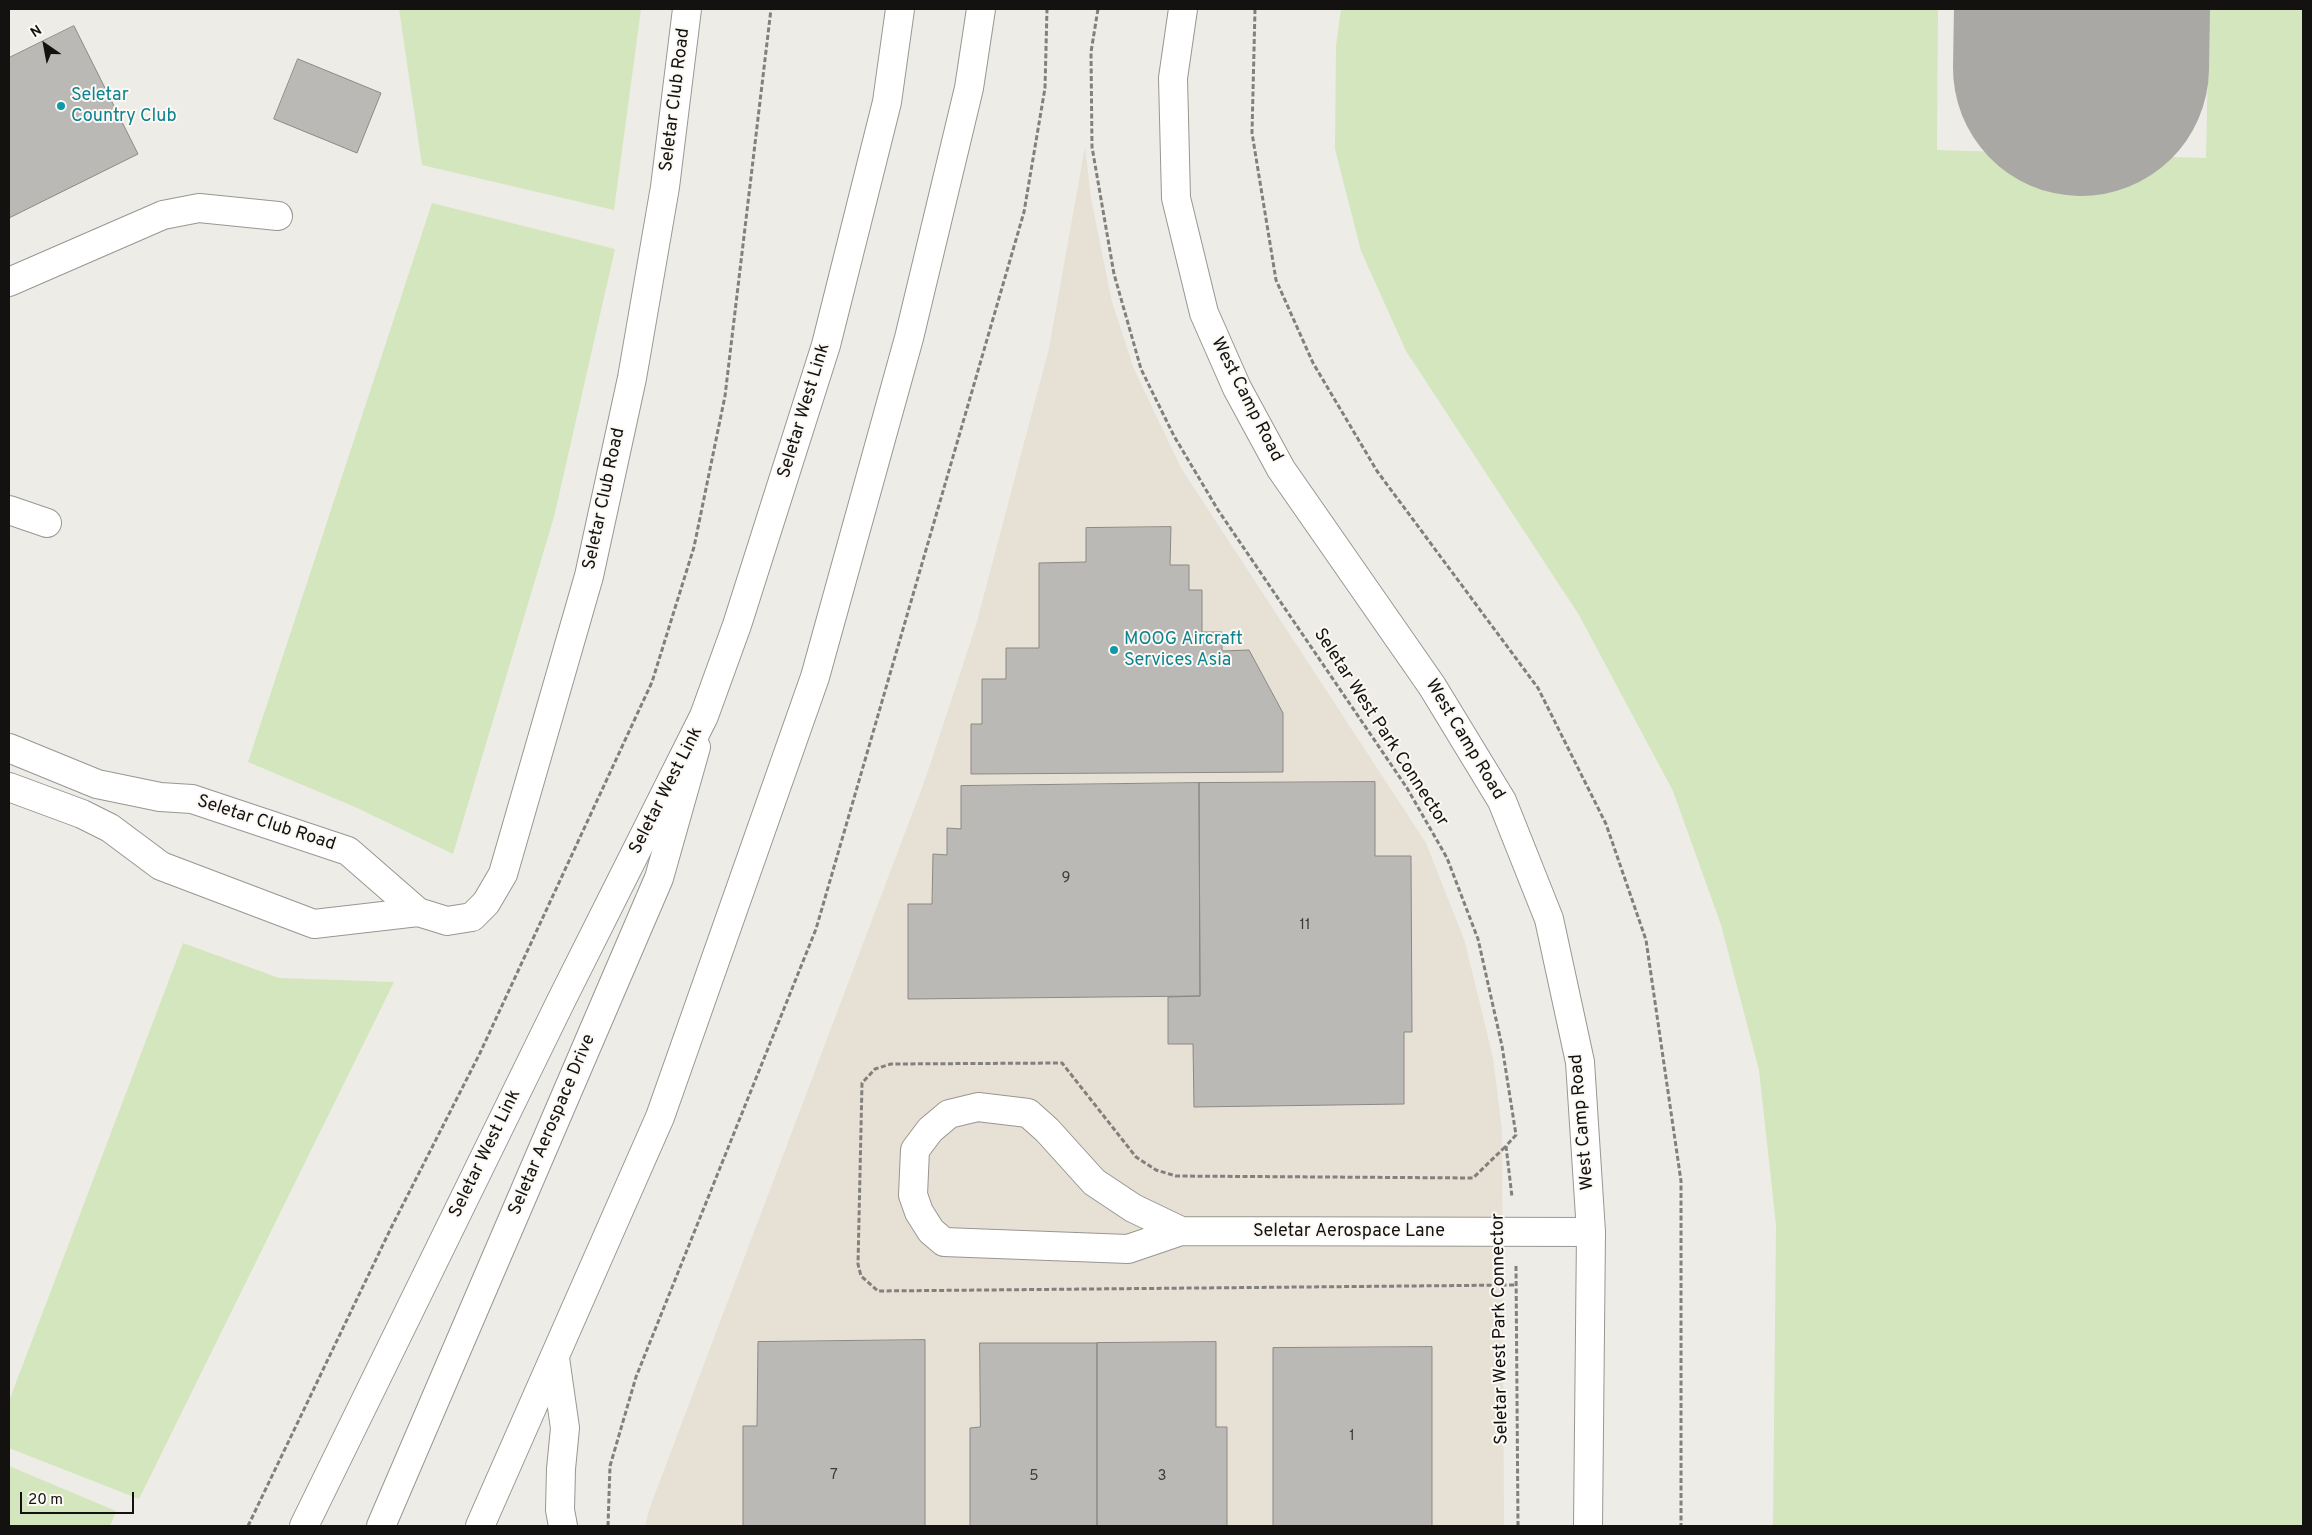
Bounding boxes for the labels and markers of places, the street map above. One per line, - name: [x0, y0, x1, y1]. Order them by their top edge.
- place label: Seletar Country Club: [71, 85, 177, 128]
- marker: Seletar Country Club: [55, 100, 67, 112]
- place label: MOOG Aircraft Services Asia: [1124, 629, 1243, 672]
- marker: MOOG Aircraft Services Asia: [1108, 644, 1120, 656]

